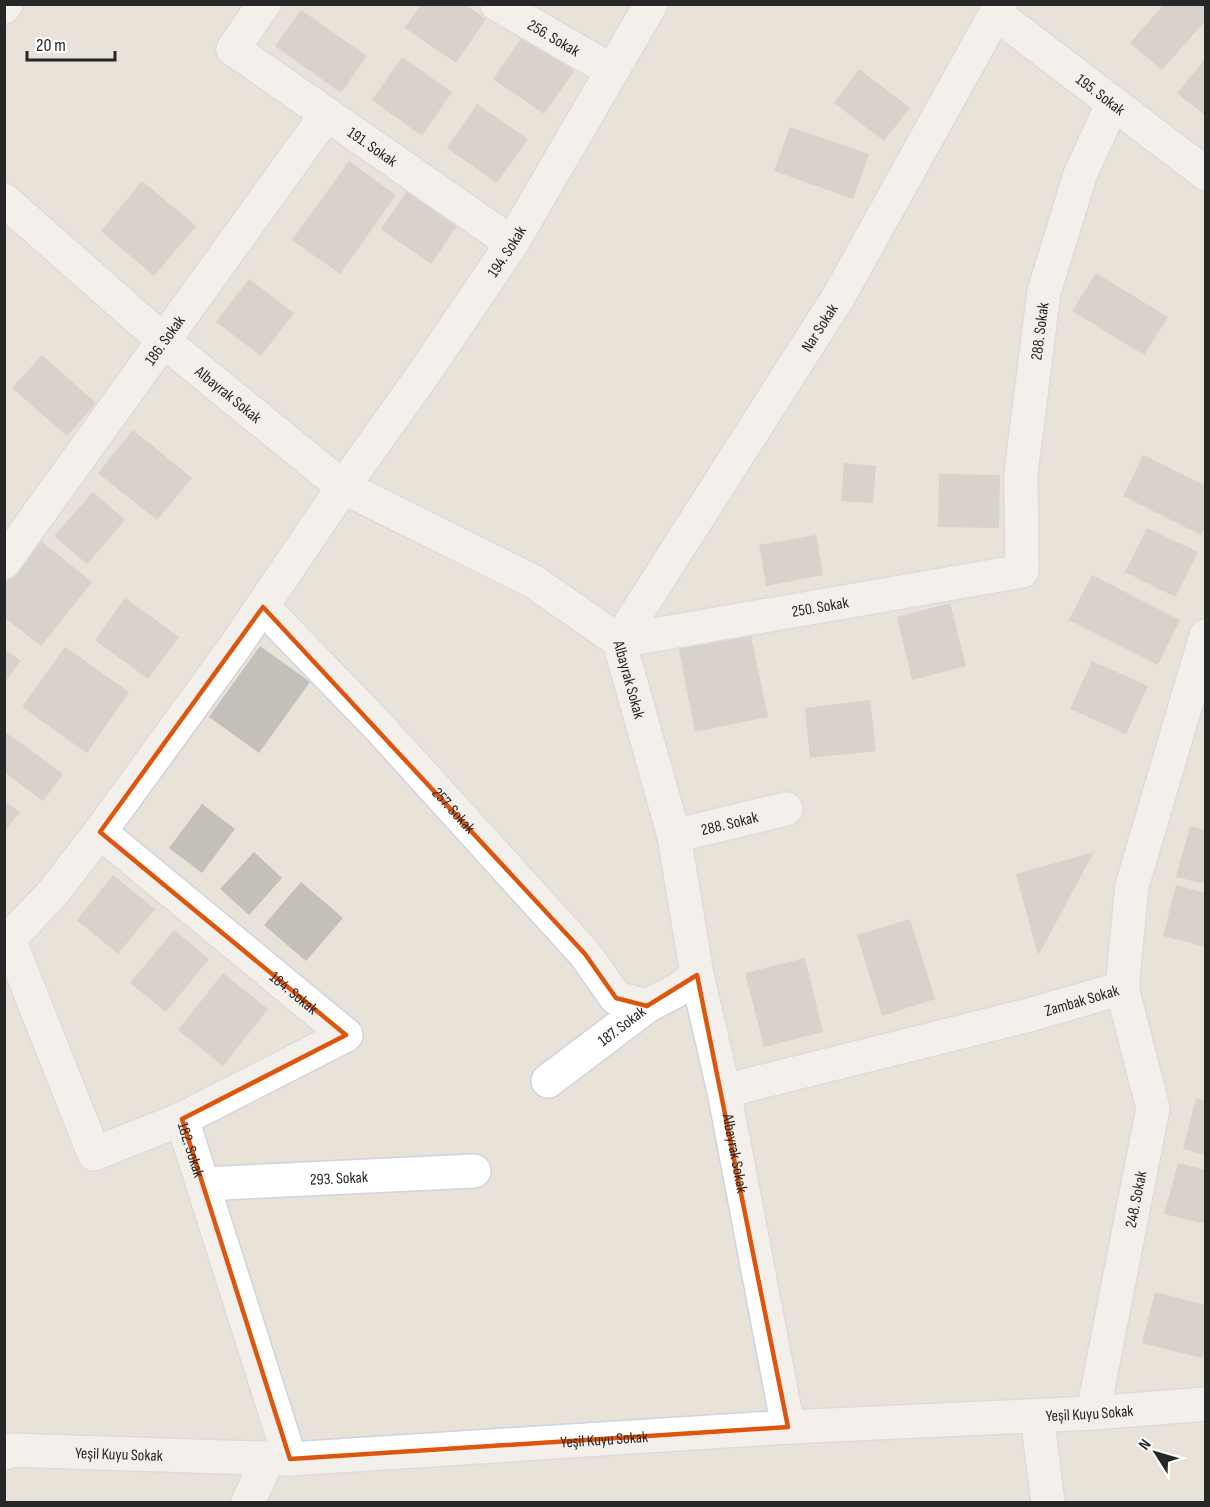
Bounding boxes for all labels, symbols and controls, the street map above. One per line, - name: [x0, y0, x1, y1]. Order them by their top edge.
- street label: 256. Sokak: [524, 16, 583, 61]
- scale bar: [27, 24, 116, 62]
- text: 20 m: [36, 35, 66, 56]
- street label: 195. Sokak: [1072, 70, 1128, 120]
- street label: 191. Sokak: [343, 124, 401, 171]
- street label: 194. Sokak: [484, 223, 531, 281]
- street label: Nar Sokak: [798, 301, 843, 356]
- street label: 288. Sokak: [1027, 301, 1054, 361]
- street label: 186. Sokak: [141, 312, 190, 369]
- street label: Albayrak Sokak: [190, 362, 265, 428]
- street label: 250. Sokak: [790, 593, 850, 622]
- street label: Albayrak Sokak: [608, 638, 648, 721]
- street label: 257. Sokak: [428, 784, 479, 838]
- street label: 288. Sokak: [699, 808, 760, 840]
- street label: 184. Sokak: [265, 968, 321, 1019]
- street label: Zambak Sokak: [1043, 981, 1121, 1021]
- street label: 187. Sokak: [595, 1002, 650, 1051]
- street label: Albayrak Sokak: [717, 1111, 751, 1195]
- street label: 182. Sokak: [173, 1120, 208, 1180]
- street label: 293. Sokak: [310, 1168, 368, 1190]
- street label: 248. Sokak: [1122, 1169, 1151, 1230]
- street label: Yeşil Kuyu Sokak: [1045, 1402, 1134, 1426]
- north arrow: [1126, 1423, 1186, 1483]
- street label: Yeşil Kuyu Sokak: [560, 1428, 649, 1453]
- text: N: [1135, 1436, 1155, 1454]
- street label: Yeşil Kuyu Sokak: [75, 1444, 163, 1466]

